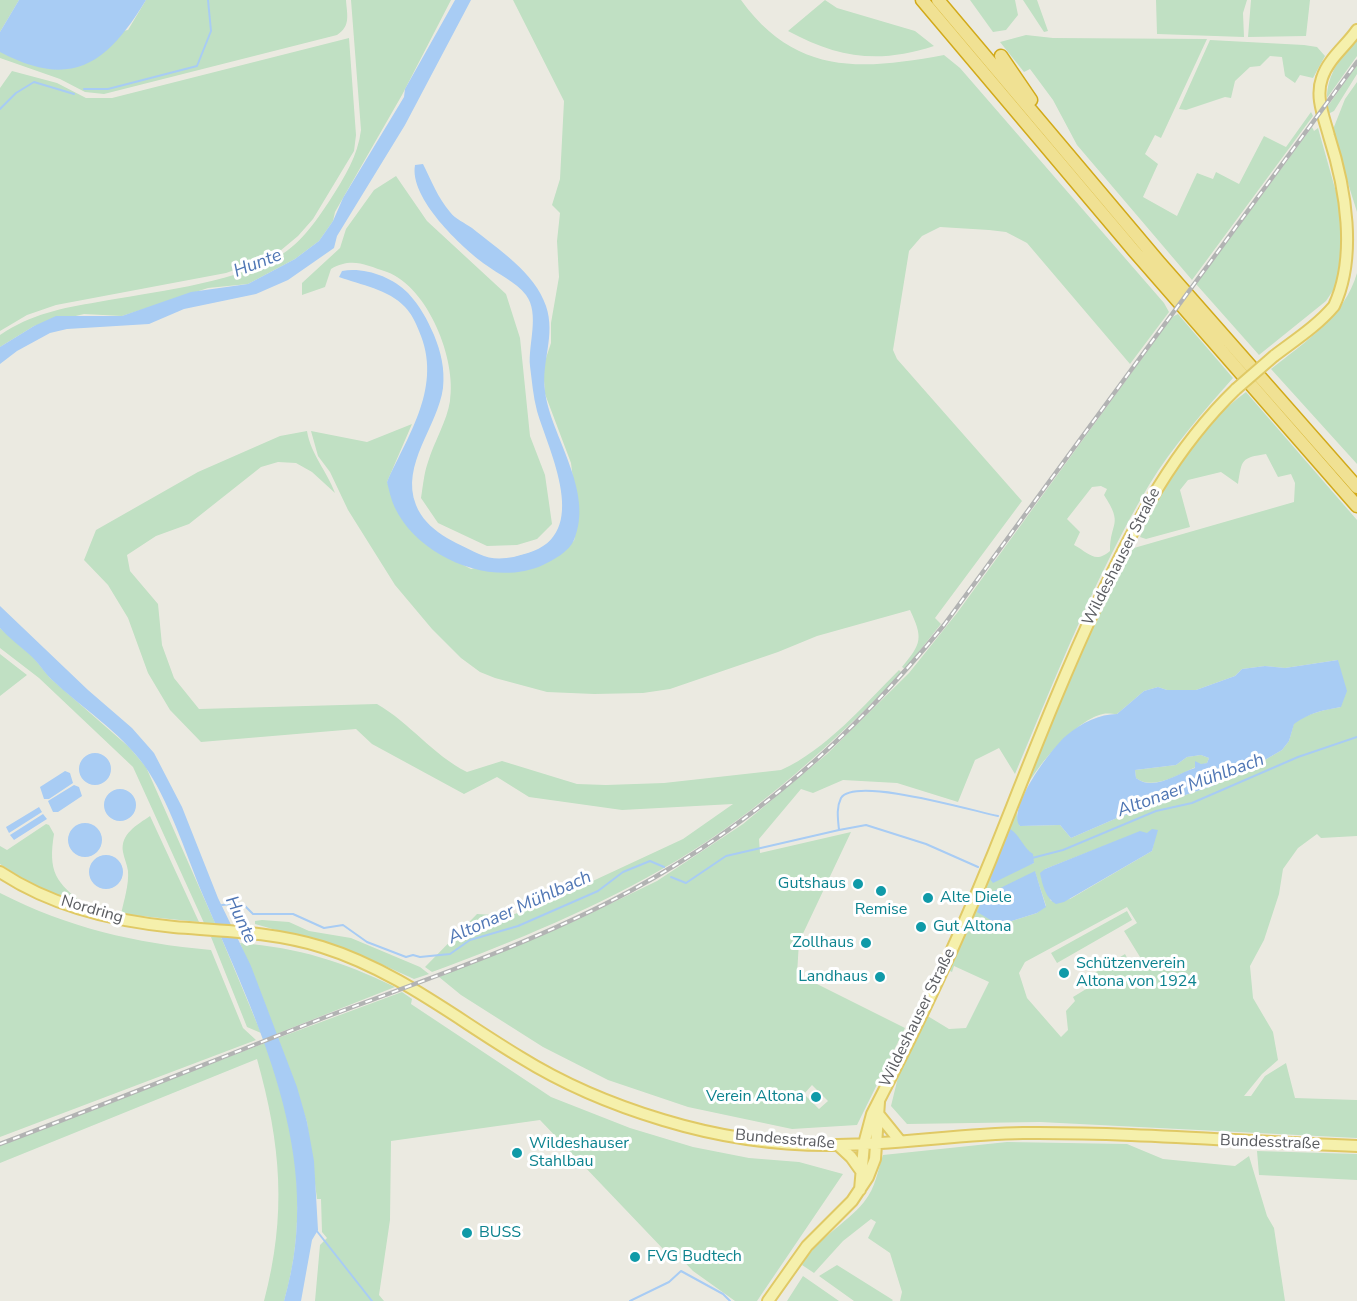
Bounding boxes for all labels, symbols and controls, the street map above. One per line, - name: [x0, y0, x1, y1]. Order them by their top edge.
- water label: Hunte: [231, 245, 285, 283]
- street label: Wildeshauser Straße: [1079, 485, 1165, 629]
- water label: Altonaer Mühlbach: [1115, 749, 1267, 823]
- water label: Altonaer Mühlbach: [445, 867, 595, 949]
- place label: Gutshaus: [778, 874, 846, 894]
- marker: Gutshaus: [851, 877, 865, 891]
- marker: Remise: [874, 884, 888, 898]
- place label: Alte Diele: [940, 888, 1012, 908]
- marker: Alte Diele: [921, 891, 935, 905]
- street label: Nordring: [59, 892, 125, 928]
- water label: Hunte: [220, 893, 260, 947]
- place label: Remise: [855, 900, 907, 920]
- place label: Gut Altona: [933, 917, 1012, 937]
- marker: Gut Altona: [914, 920, 928, 934]
- place label: Zollhaus: [792, 933, 854, 953]
- marker: Zollhaus: [859, 936, 873, 950]
- street label: Wildeshauser Straße: [876, 945, 960, 1091]
- place label: Schützenverein Altona von 1924: [1076, 954, 1197, 992]
- marker: Schützenverein Altona von 1924: [1057, 966, 1071, 980]
- place label: Landhaus: [798, 967, 868, 987]
- marker: Landhaus: [873, 970, 887, 984]
- place label: Verein Altona: [706, 1087, 804, 1107]
- marker: Verein Altona: [809, 1090, 823, 1104]
- street label: Bundesstraße: [734, 1126, 836, 1154]
- street label: Bundesstraße: [1220, 1132, 1320, 1154]
- place label: Wildeshauser Stahlbau: [529, 1134, 629, 1172]
- marker: Wildeshauser Stahlbau: [510, 1146, 524, 1160]
- place label: BUSS: [479, 1223, 521, 1243]
- marker: BUSS: [460, 1226, 474, 1240]
- place label: FVG Budtech: [647, 1247, 742, 1267]
- marker: FVG Budtech: [628, 1250, 642, 1264]

